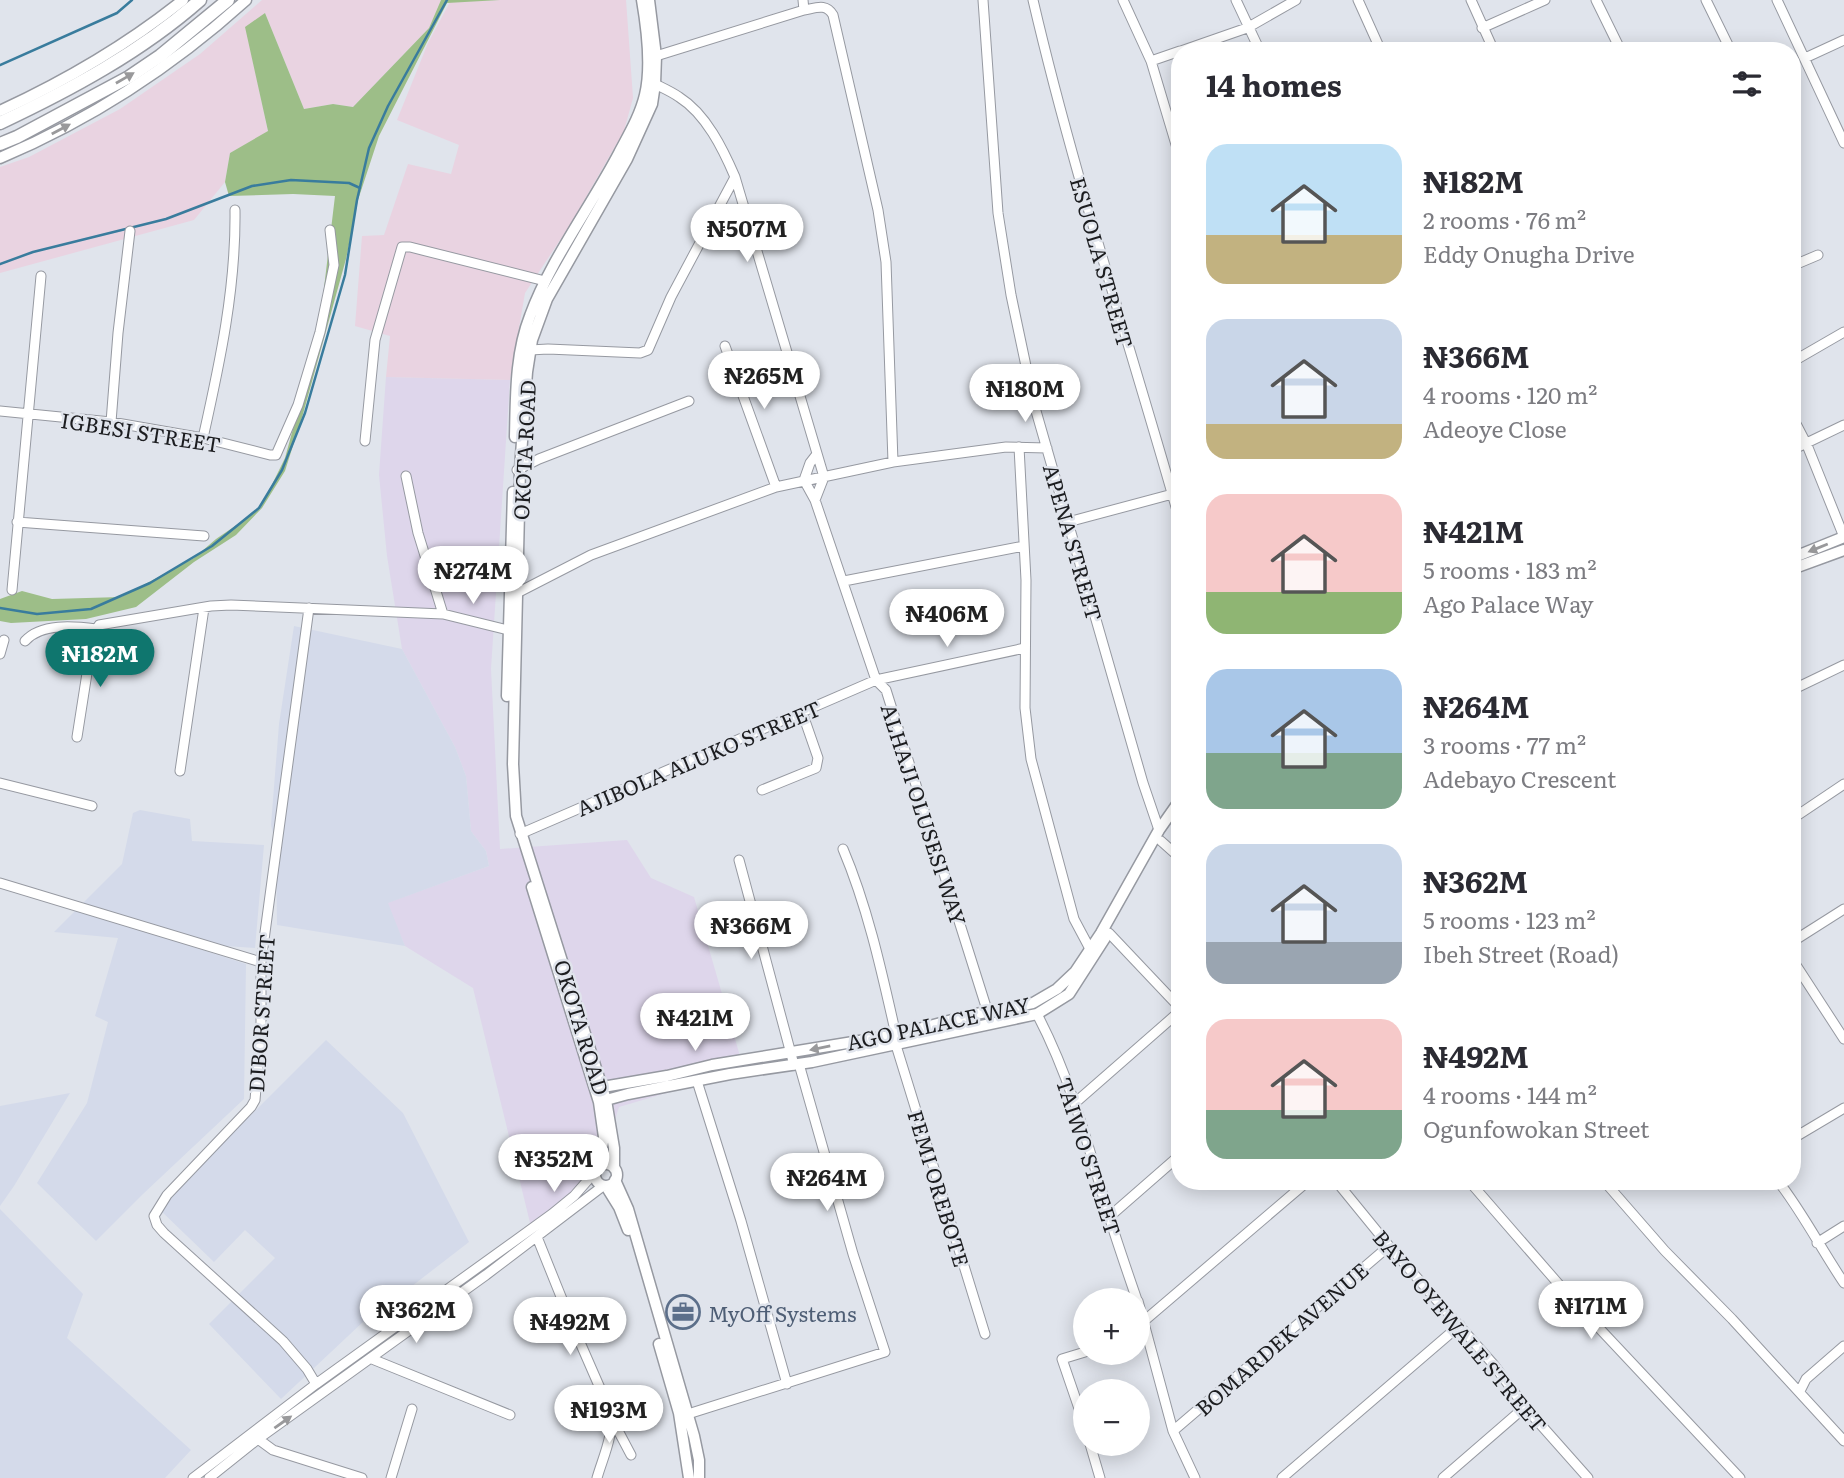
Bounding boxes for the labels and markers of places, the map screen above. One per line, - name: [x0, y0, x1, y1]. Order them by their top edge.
- pin: ₦507M: [698, 204, 796, 264]
- pin: ₦265M: [715, 352, 813, 411]
- pin: ₦180M: [976, 364, 1074, 424]
- pin: ₦274M: [424, 546, 522, 606]
- pin: ₦406M: [898, 590, 996, 649]
- pin: ₦182M: [51, 630, 149, 689]
- pin: ₦366M: [702, 902, 800, 961]
- pin: ₦421M: [646, 993, 744, 1053]
- pin: ₦352M: [505, 1134, 603, 1194]
- pin: ₦264M: [778, 1154, 876, 1213]
- pin: ₦171M: [1542, 1282, 1640, 1341]
- pin: ₦362M: [367, 1286, 465, 1345]
- office icon: MyOff Systems: [664, 1293, 702, 1331]
- place label: MyOff Systems: [708, 1297, 856, 1328]
- pin: ₦492M: [521, 1298, 619, 1357]
- pin: ₦193M: [560, 1386, 658, 1445]

